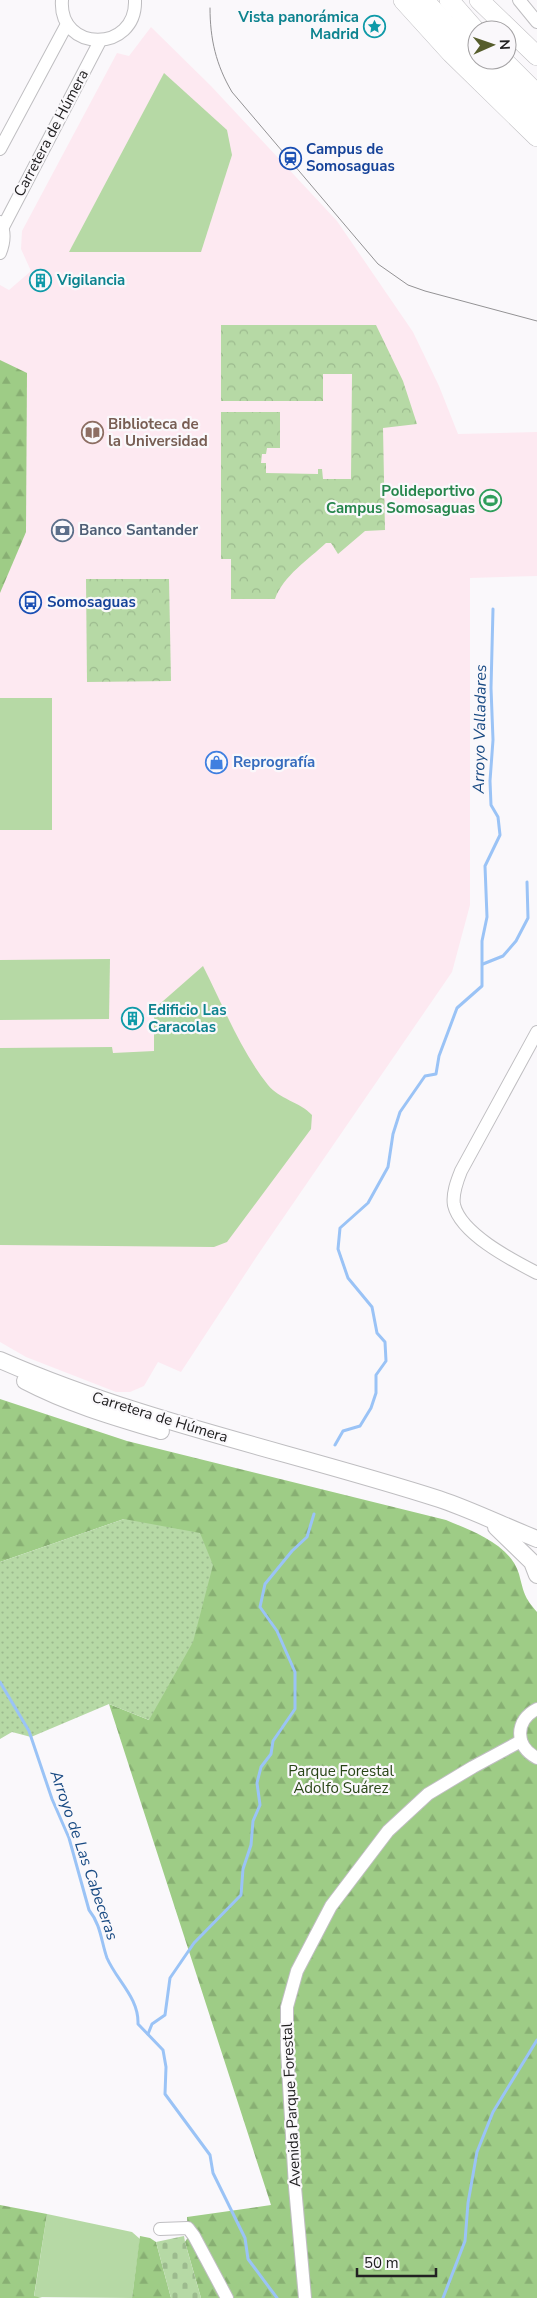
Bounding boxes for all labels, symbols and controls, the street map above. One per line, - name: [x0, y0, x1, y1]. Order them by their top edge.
- place label: Vista panorámica Madrid: [237, 7, 359, 44]
- place icon: Vista panorámica Madrid: [363, 14, 387, 38]
- north arrow: [467, 20, 517, 70]
- text: N: [495, 39, 514, 50]
- street label: Carretera de Húmera: [9, 66, 93, 200]
- place label: Campus de Somosaguas: [306, 139, 395, 176]
- station icon: Campus de Somosaguas: [278, 146, 302, 170]
- building icon: Vigilancia: [29, 268, 53, 292]
- place label: Vigilancia: [56, 270, 125, 290]
- place label: Biblioteca de la Universidad: [108, 414, 208, 451]
- library icon: Biblioteca de la Universidad: [80, 421, 104, 445]
- place label: Polideportivo Campus Somosaguas: [326, 481, 475, 518]
- sports icon: Polideportivo Campus Somosaguas: [479, 488, 503, 512]
- bank icon: Banco Santander: [51, 518, 75, 542]
- place label: Banco Santander: [79, 520, 198, 540]
- bus stop icon: Somosaguas: [19, 590, 43, 614]
- place label: Somosaguas: [47, 592, 136, 612]
- water label: Arroyo Valladares: [468, 664, 492, 795]
- shop icon: Reprografía: [205, 750, 229, 774]
- place label: Reprografía: [233, 752, 315, 772]
- place label: Edificio Las Caracolas: [148, 1000, 226, 1037]
- building icon: Edificio Las Caracolas: [120, 1007, 144, 1031]
- street label: Carretera de Húmera: [90, 1387, 230, 1447]
- park label: Parque Forestal Adolfo Suárez: [288, 1761, 394, 1798]
- water label: Arroyo de Las Cabeceras: [44, 1767, 124, 1943]
- street label: Avenida Parque Forestal: [277, 2022, 305, 2188]
- scale bar: [357, 2246, 436, 2278]
- text: 50 m: [364, 2253, 399, 2273]

